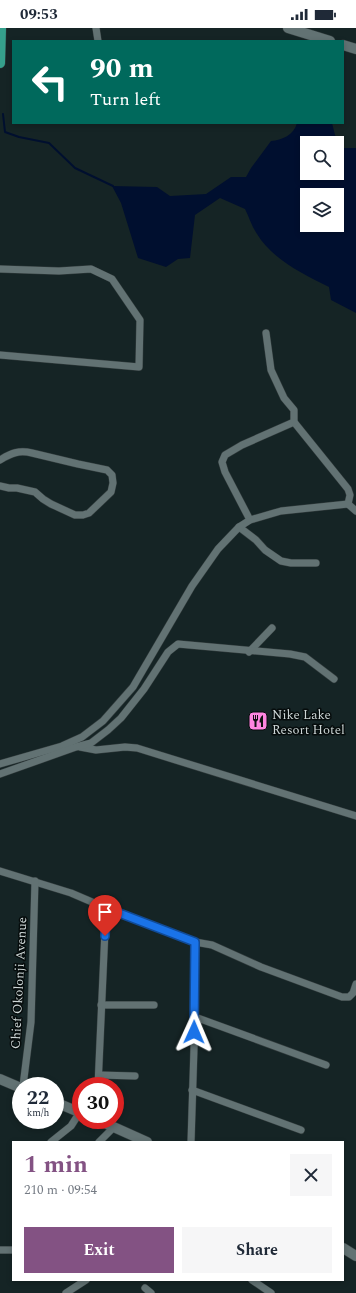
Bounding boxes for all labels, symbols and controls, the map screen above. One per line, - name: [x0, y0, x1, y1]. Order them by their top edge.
- text: 09:53: [20, 3, 58, 26]
- text: 90 m: [90, 47, 154, 90]
- icon: left: [24, 56, 76, 108]
- text: Turn left: [90, 86, 161, 113]
- map controls: [300, 136, 344, 232]
- button: search: [300, 136, 344, 180]
- button: layers: [300, 188, 344, 232]
- place label: Nike Lake Resort Hotel: [272, 705, 345, 740]
- restaurant icon: Nike Lake Resort Hotel: [247, 710, 269, 732]
- pin: [88, 895, 122, 936]
- icon: arrive: [94, 901, 116, 923]
- street label: Chief Okolonji Avenue: [6, 917, 32, 1050]
- position arrow: [173, 1011, 215, 1053]
- speed limit sign: 30: [72, 1077, 124, 1129]
- text: 22: [27, 1083, 49, 1113]
- text: km/h: [27, 1105, 49, 1121]
- text: 1 min: [24, 1147, 88, 1183]
- button: close: [290, 1154, 332, 1196]
- text: 210 m · 09:54: [24, 1180, 97, 1200]
- button: Exit: [24, 1227, 174, 1273]
- button: Share: [182, 1227, 332, 1273]

